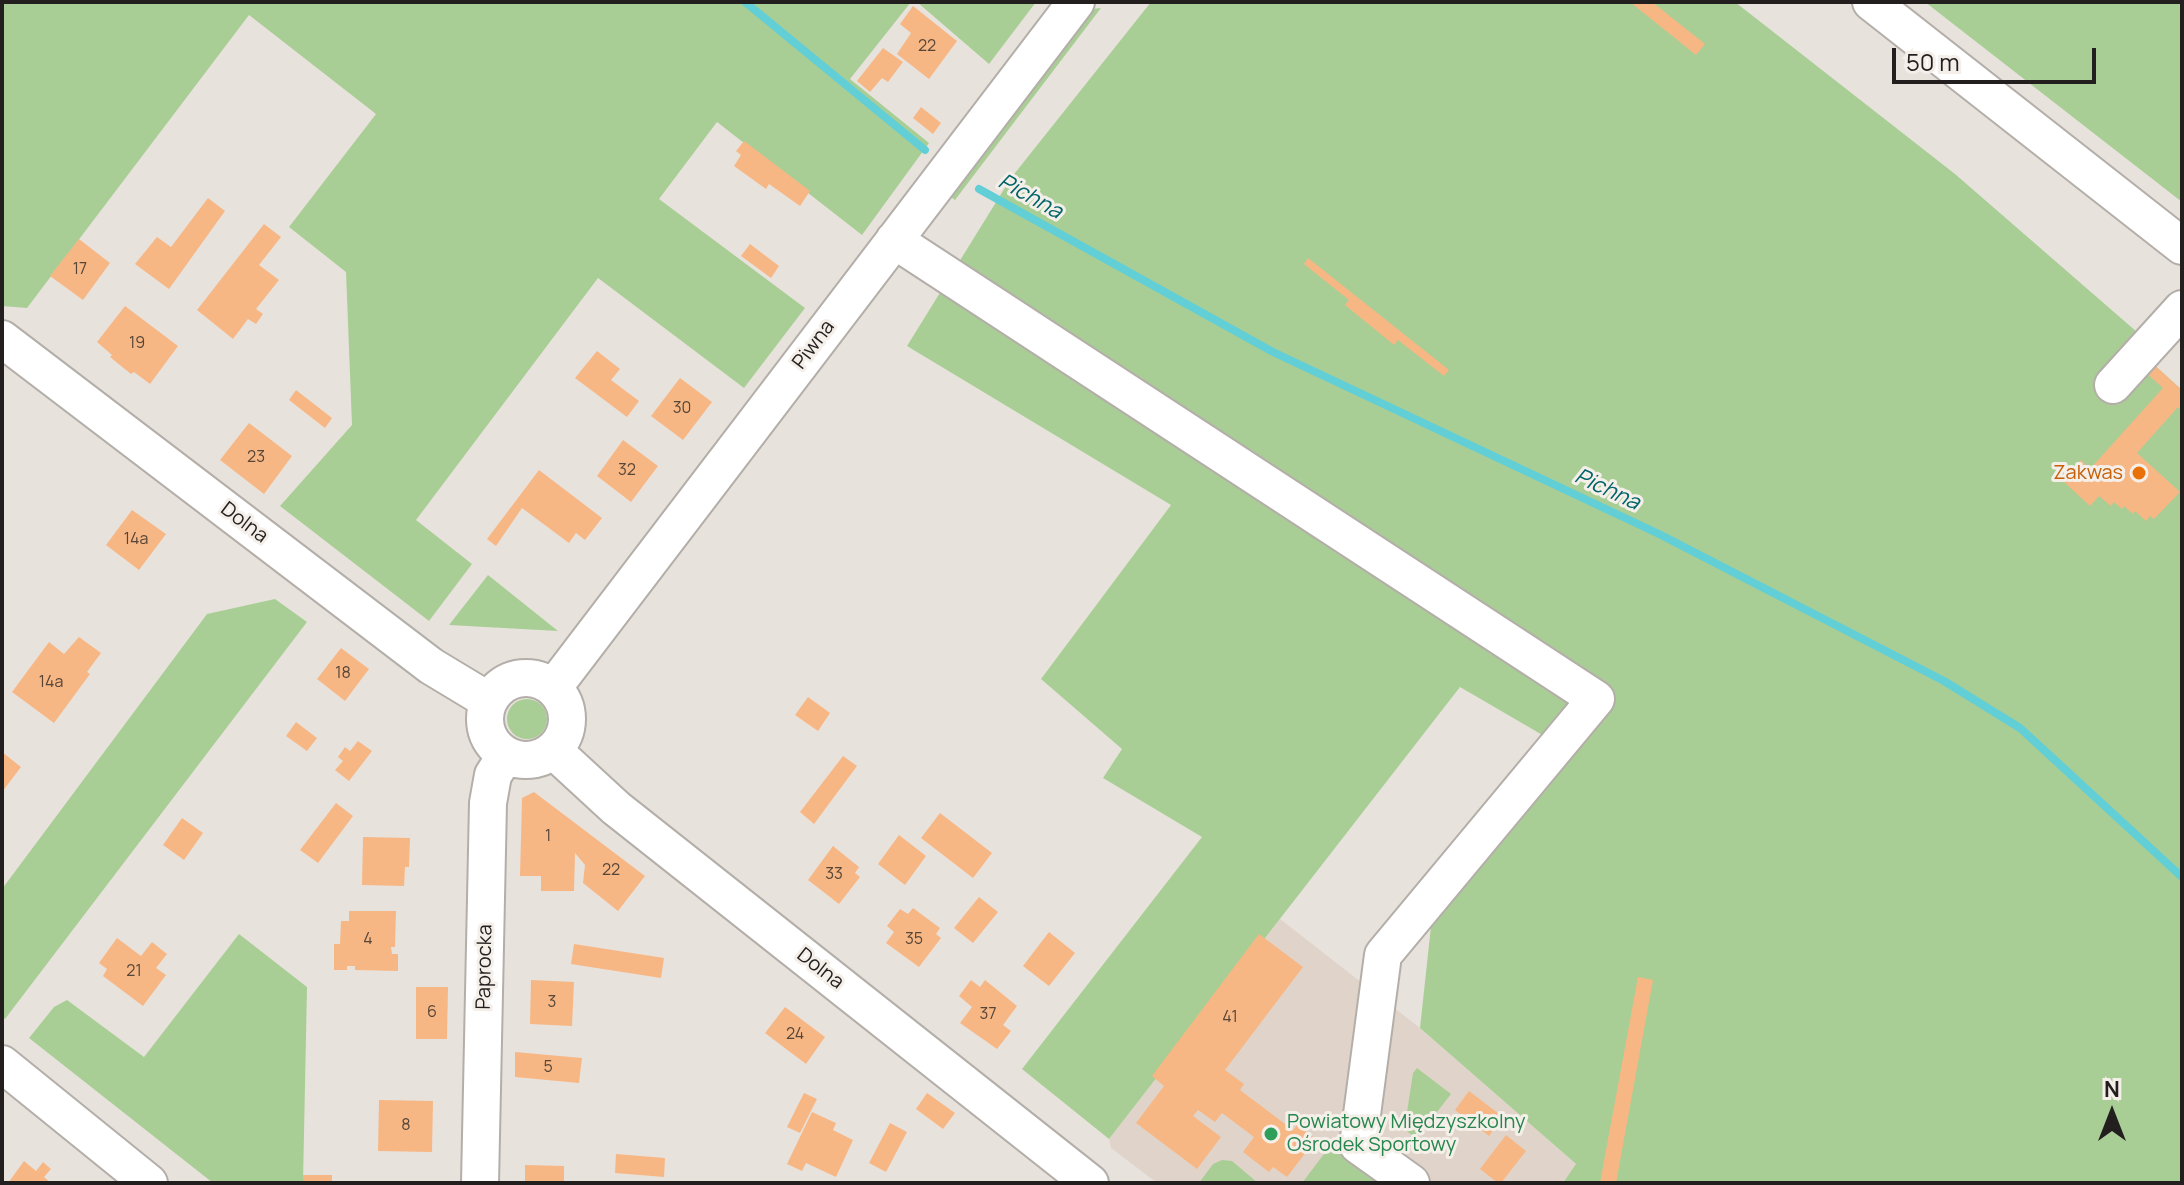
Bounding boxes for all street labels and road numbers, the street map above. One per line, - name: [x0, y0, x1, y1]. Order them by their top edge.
- street label: Piwna: [788, 316, 840, 374]
- street label: Dolna: [216, 497, 272, 549]
- street label: Paprocka: [472, 924, 498, 1010]
- street label: Dolna: [792, 943, 848, 995]

